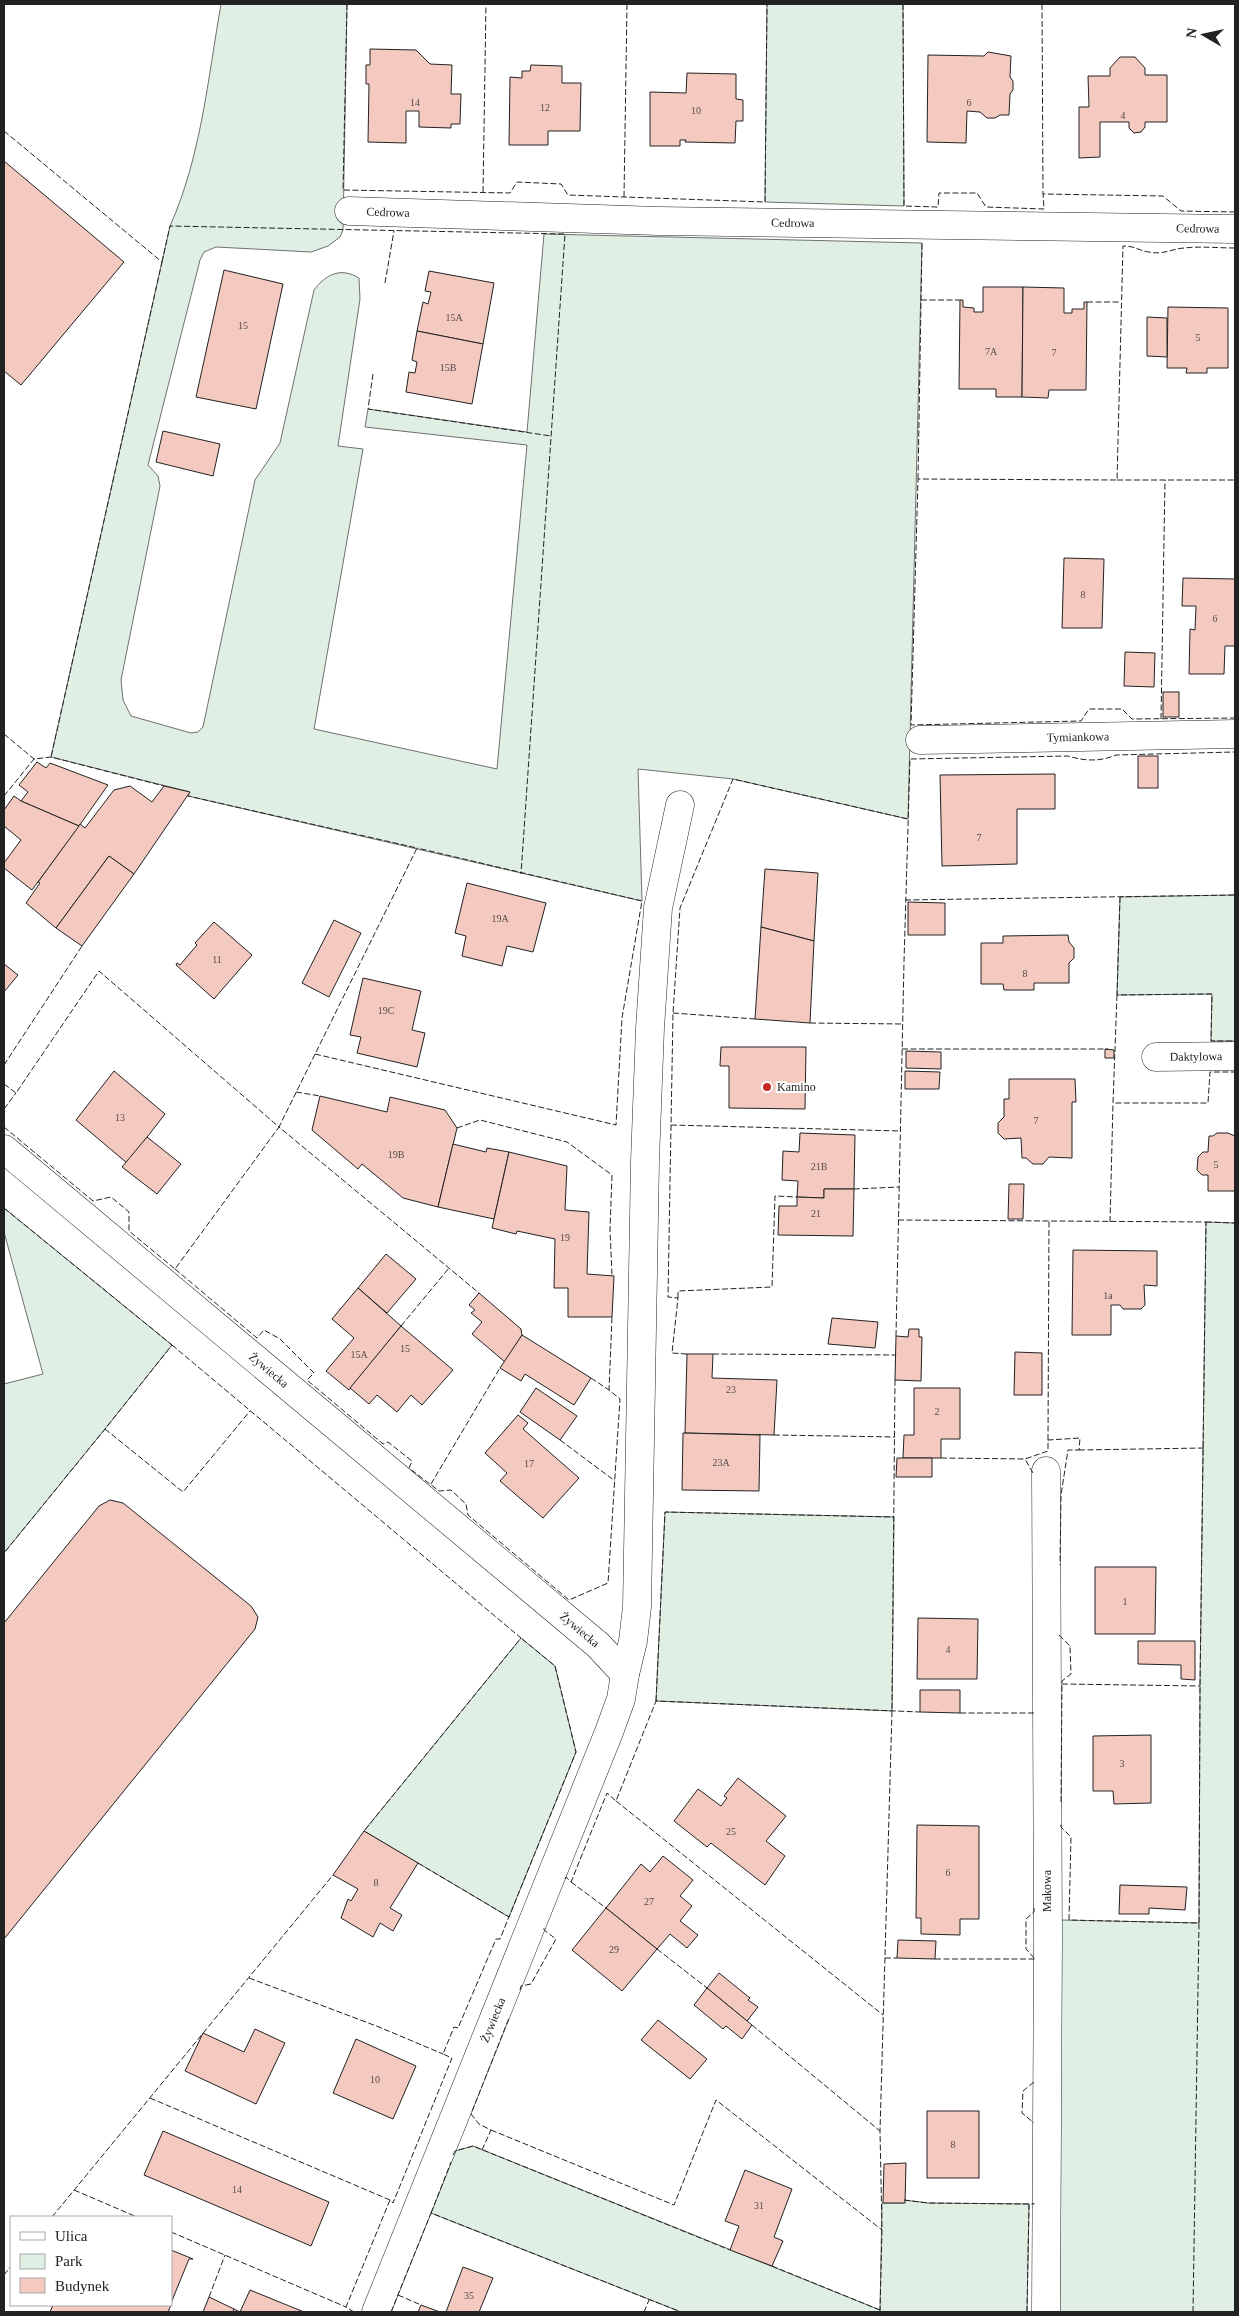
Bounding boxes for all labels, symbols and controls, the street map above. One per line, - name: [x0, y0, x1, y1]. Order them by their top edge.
- north arrow: [1179, 10, 1229, 60]
- text: N: [1183, 27, 1200, 39]
- house number: 14: [410, 97, 420, 108]
- house number: 6: [967, 97, 972, 108]
- house number: 12: [540, 102, 550, 113]
- house number: 10: [691, 105, 701, 116]
- house number: 4: [1121, 110, 1126, 121]
- street label: Cedrowa: [366, 205, 411, 220]
- street label: Cedrowa: [771, 216, 815, 230]
- street label: Cedrowa: [1176, 221, 1220, 236]
- house number: 15A: [445, 312, 463, 323]
- house number: 15: [238, 320, 248, 331]
- house number: 5: [1196, 332, 1201, 343]
- house number: 7A: [985, 346, 998, 357]
- house number: 7: [1052, 347, 1057, 358]
- house number: 15B: [440, 362, 457, 373]
- house number: 8: [1081, 589, 1086, 600]
- house number: 6: [1213, 613, 1218, 624]
- street label: Tymiankowa: [1047, 729, 1110, 745]
- house number: 7: [977, 832, 982, 843]
- house number: 19A: [491, 913, 509, 924]
- house number: 11: [212, 954, 222, 965]
- house number: 8: [1023, 968, 1028, 979]
- house number: 19C: [378, 1005, 395, 1016]
- street label: Daktylowa: [1170, 1049, 1223, 1064]
- place label: Kamino: [777, 1080, 816, 1094]
- marker: Kamino: [761, 1081, 773, 1093]
- house number: 13: [115, 1112, 125, 1123]
- house number: 7: [1034, 1115, 1039, 1126]
- house number: 19B: [388, 1149, 405, 1160]
- house number: 5: [1214, 1159, 1219, 1170]
- house number: 21B: [811, 1161, 828, 1172]
- house number: 21: [811, 1208, 821, 1219]
- house number: 19: [560, 1232, 570, 1243]
- house number: 1a: [1103, 1290, 1113, 1301]
- house number: 15: [400, 1343, 410, 1354]
- house number: 15A: [350, 1349, 368, 1360]
- street label: Żywiecka: [246, 1350, 292, 1391]
- house number: 23: [726, 1384, 736, 1395]
- house number: 2: [935, 1406, 940, 1417]
- house number: 23A: [712, 1457, 730, 1468]
- house number: 17: [524, 1458, 534, 1469]
- house number: 1: [1123, 1596, 1128, 1607]
- street label: Żywiecka: [557, 1609, 603, 1651]
- house number: 4: [946, 1644, 951, 1655]
- house number: 3: [1120, 1758, 1125, 1769]
- house number: 25: [726, 1826, 736, 1837]
- house number: 6: [946, 1867, 951, 1878]
- street label: Makowa: [1040, 1869, 1054, 1912]
- house number: 8: [374, 1877, 379, 1888]
- house number: 27: [644, 1896, 654, 1907]
- house number: 29: [609, 1944, 619, 1955]
- street label: Żywiecka: [478, 1995, 509, 2045]
- house number: 10: [370, 2074, 380, 2085]
- house number: 8: [951, 2139, 956, 2150]
- house number: 14: [232, 2184, 242, 2195]
- house number: 31: [754, 2200, 764, 2211]
- legend: [10, 2216, 172, 2306]
- text: Ulica: [55, 2228, 88, 2244]
- text: Park: [55, 2253, 83, 2269]
- text: Budynek: [55, 2278, 110, 2294]
- house number: 35: [464, 2290, 474, 2301]

